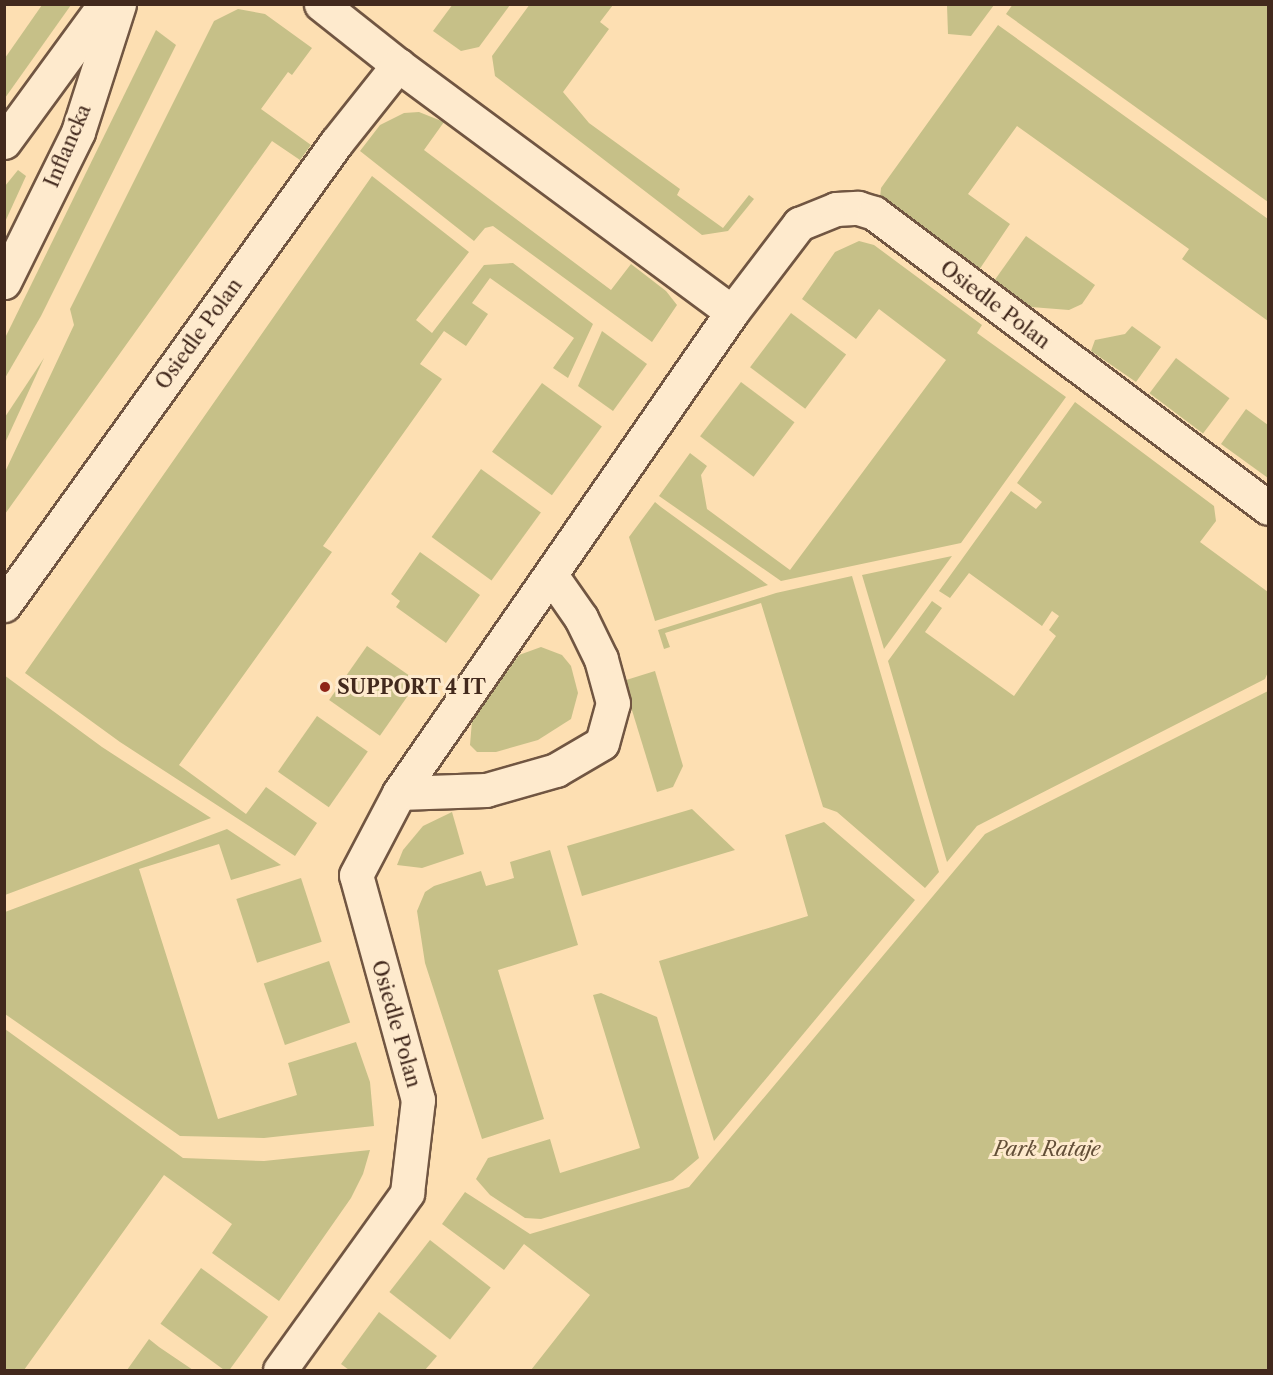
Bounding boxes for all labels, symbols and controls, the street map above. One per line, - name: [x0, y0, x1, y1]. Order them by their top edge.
- street label: Inflancka: [40, 101, 96, 191]
- street label: Osiedle Polan: [935, 256, 1055, 354]
- street label: Osiedle Polan: [151, 274, 247, 394]
- place label: SUPPORT 4 IT: [337, 675, 487, 699]
- marker: SUPPORT 4 IT: [318, 680, 332, 694]
- street label: Osiedle Polan: [366, 958, 426, 1090]
- park label: Park Rataje: [994, 1137, 1100, 1161]

